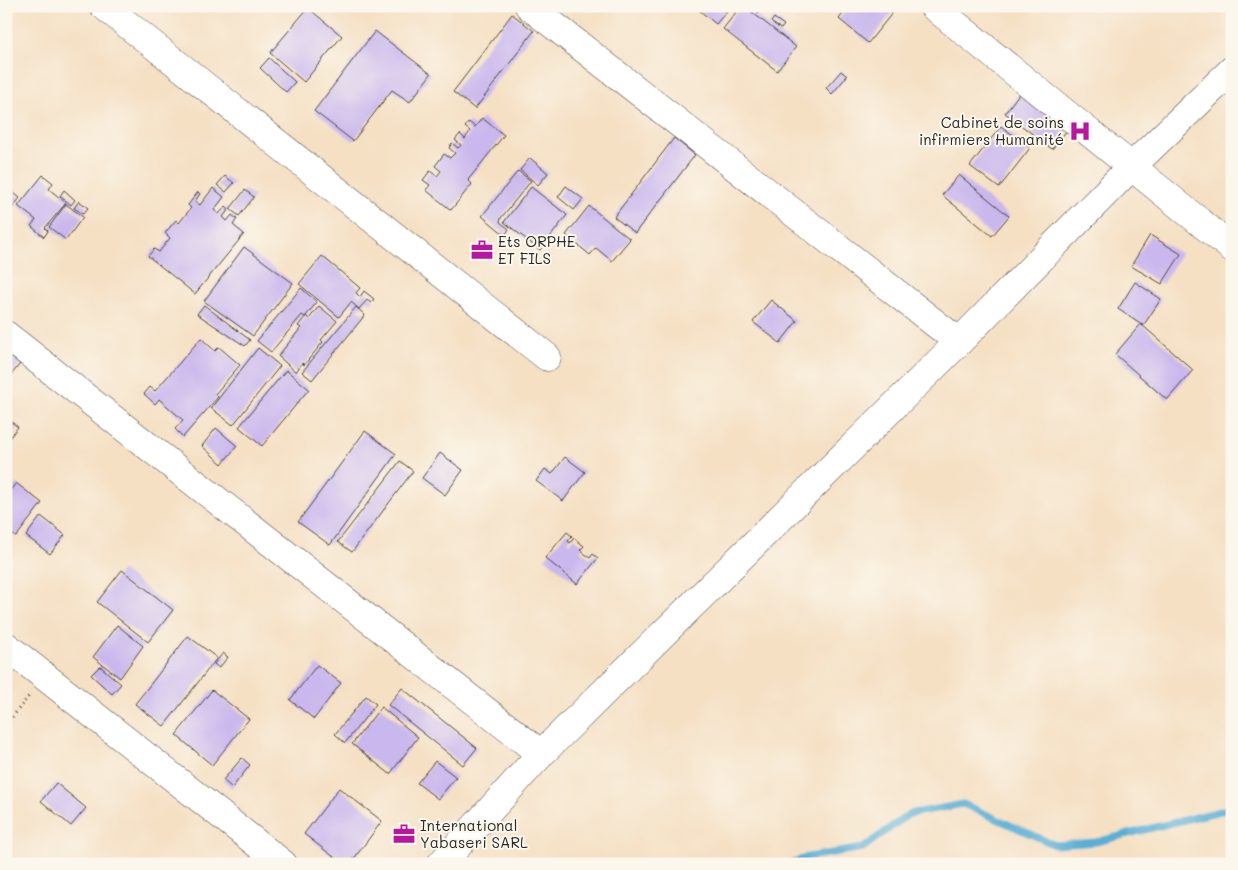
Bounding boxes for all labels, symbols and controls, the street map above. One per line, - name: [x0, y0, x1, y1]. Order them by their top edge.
- place label: Cabinet de soins infirmiers Humanité: [919, 112, 1064, 149]
- hospital icon: Cabinet de soins infirmiers Humanité: [1067, 118, 1093, 144]
- place label: Ets ORPHE ET FILS: [498, 231, 576, 268]
- office icon: Ets ORPHE ET FILS: [469, 237, 495, 263]
- place label: International Yabaseri SARL: [420, 815, 528, 852]
- office icon: International Yabaseri SARL: [391, 821, 417, 847]

